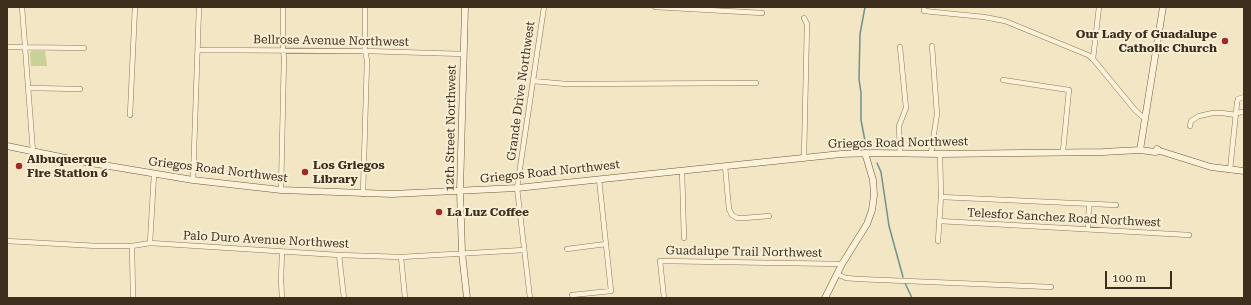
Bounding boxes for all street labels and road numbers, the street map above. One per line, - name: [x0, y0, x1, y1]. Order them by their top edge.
- street label: Grande Drive Northwest: [504, 20, 538, 162]
- street label: Bellrose Avenue Northwest: [253, 32, 409, 50]
- street label: 12th Street Northwest: [443, 65, 459, 191]
- street label: Griegos Road Northwest: [828, 135, 968, 151]
- street label: Griegos Road Northwest: [147, 154, 289, 186]
- street label: Griegos Road Northwest: [479, 158, 621, 186]
- street label: Telesfor Sanchez Road Northwest: [967, 206, 1161, 230]
- street label: Palo Duro Avenue Northwest: [182, 228, 350, 252]
- street label: Guadalupe Trail Northwest: [666, 243, 822, 261]

